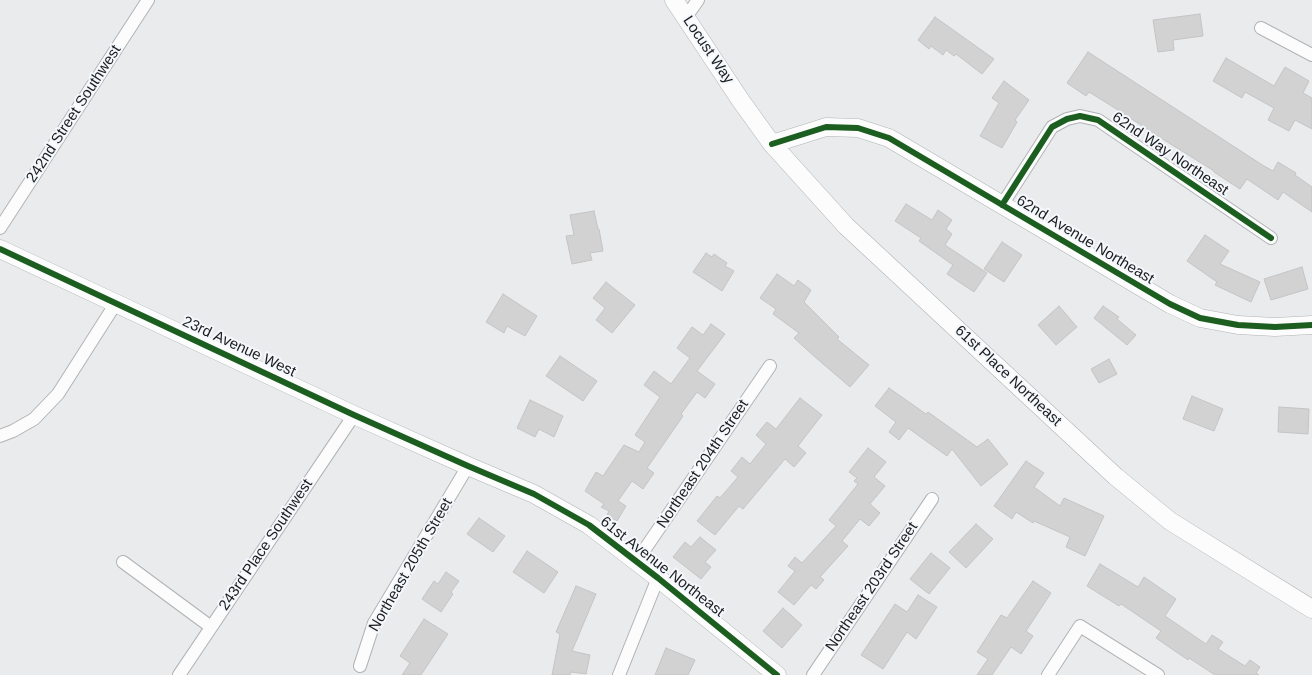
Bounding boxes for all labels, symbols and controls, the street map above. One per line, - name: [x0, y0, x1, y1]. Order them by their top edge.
- street label: Locust Way: [679, 13, 737, 87]
- street label: 242nd Street Southwest: [23, 42, 125, 186]
- street label: 62nd Way Northeast: [1109, 108, 1231, 200]
- street label: 62nd Avenue Northeast: [1013, 192, 1157, 288]
- street label: 23rd Avenue West: [180, 313, 298, 381]
- street label: 61st Place Northeast: [951, 322, 1065, 430]
- street label: Northeast 204th Street: [653, 396, 753, 532]
- street label: 243rd Place Southwest: [215, 476, 317, 614]
- street label: Northeast 205th Street: [365, 495, 457, 635]
- street label: 61st Avenue Northeast: [596, 513, 728, 621]
- street label: Northeast 203rd Street: [822, 519, 922, 655]

